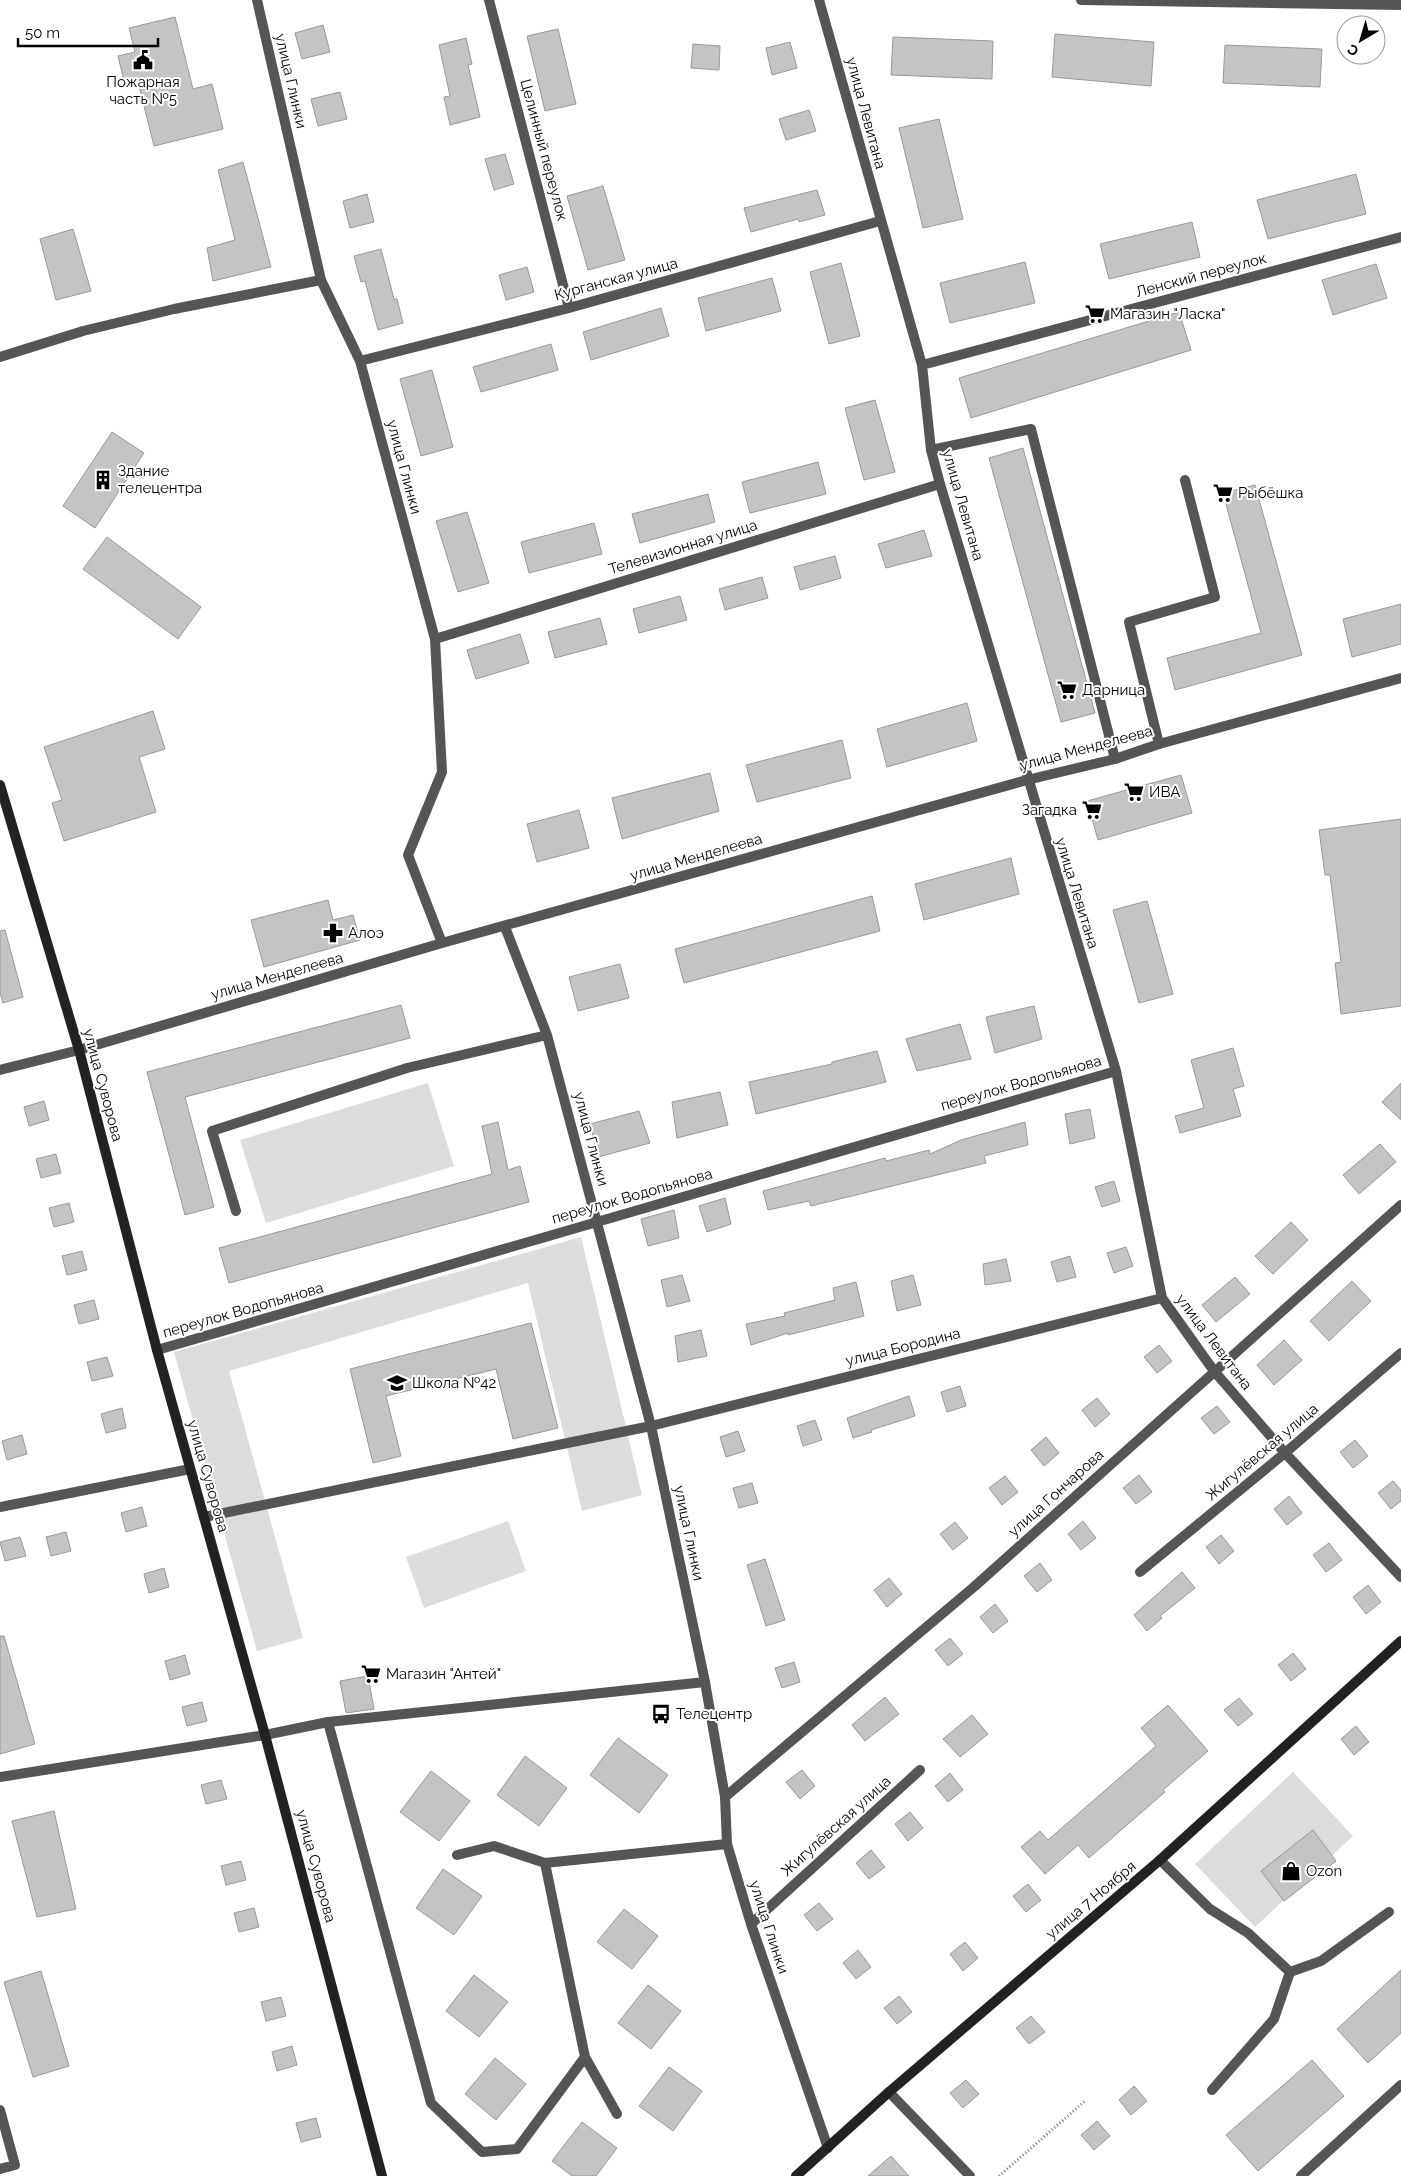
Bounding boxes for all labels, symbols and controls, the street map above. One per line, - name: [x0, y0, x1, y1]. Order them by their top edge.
- scale bar: [18, 15, 158, 47]
- north arrow: [1336, 15, 1386, 65]
- text: 50 m: [25, 24, 60, 42]
- street label: улица Глинки: [271, 32, 311, 130]
- text: С: [1344, 41, 1362, 60]
- public building icon: Пожарная часть №5: [132, 49, 154, 71]
- street label: улица Левитана: [842, 55, 890, 171]
- place label: Пожарная часть №5: [106, 73, 180, 108]
- street label: Целинный переулок: [516, 77, 572, 223]
- street label: Ленский переулок: [1134, 249, 1269, 301]
- street label: Курганская улица: [552, 254, 680, 304]
- supermarket icon: Магазин "Ласка": [1084, 303, 1106, 325]
- place label: Магазин "Ласка": [1110, 305, 1225, 323]
- street label: улица Глинки: [383, 418, 425, 516]
- street label: улица Левитана: [938, 447, 988, 563]
- place label: Здание телецентра: [118, 462, 202, 497]
- building icon: Здание телецентра: [92, 469, 114, 491]
- supermarket icon: Рыбёшка: [1212, 482, 1234, 504]
- place label: Рыбёшка: [1238, 484, 1303, 502]
- street label: Телевизионная улица: [606, 516, 760, 578]
- supermarket icon: Дарница: [1056, 679, 1078, 701]
- place label: Дарница: [1082, 681, 1145, 699]
- street label: улица Менделеева: [1018, 722, 1154, 774]
- supermarket icon: ИВА: [1123, 781, 1145, 803]
- place label: ИВА: [1149, 783, 1180, 801]
- supermarket icon: Загадка: [1081, 799, 1103, 821]
- place label: Загадка: [1022, 801, 1077, 819]
- street label: улица Менделеева: [628, 830, 764, 884]
- street label: улица Левитана: [1052, 835, 1102, 951]
- pharmacy icon: Алоэ: [322, 922, 344, 944]
- place label: Алоэ: [348, 924, 384, 942]
- street label: улица Менделеева: [209, 949, 345, 1003]
- street label: улица Суворова: [79, 1027, 127, 1143]
- street label: переулок Водопьянова: [939, 1051, 1103, 1115]
- street label: улица Глинки: [570, 1090, 612, 1188]
- street label: переулок Водопьянова: [550, 1164, 714, 1228]
- street label: переулок Водопьянова: [161, 1278, 325, 1342]
- street label: улица Левитана: [1172, 1291, 1256, 1393]
- street label: улица Бородина: [844, 1324, 962, 1370]
- school or university icon: Школа №42: [386, 1372, 408, 1394]
- place label: Школа №42: [412, 1374, 496, 1392]
- street label: Жигулёвская улица: [1202, 1400, 1322, 1504]
- street label: улица Суворова: [183, 1418, 233, 1534]
- street label: улица Гончарова: [1005, 1446, 1107, 1540]
- street label: улица Глинки: [670, 1484, 708, 1582]
- supermarket icon: Магазин "Антей": [360, 1663, 382, 1685]
- place label: Магазин "Антей": [386, 1665, 501, 1683]
- bus stop icon: Телецентр: [650, 1703, 672, 1725]
- place label: Телецентр: [676, 1705, 752, 1723]
- street label: Жигулёвская улица: [778, 1772, 894, 1880]
- street label: улица Суворова: [292, 1808, 340, 1924]
- street label: улица 7 Ноября: [1042, 1857, 1140, 1943]
- shop icon: Ozon: [1280, 1860, 1302, 1882]
- place label: Ozon: [1306, 1862, 1342, 1880]
- street label: улица Глинки: [745, 1878, 793, 1976]

